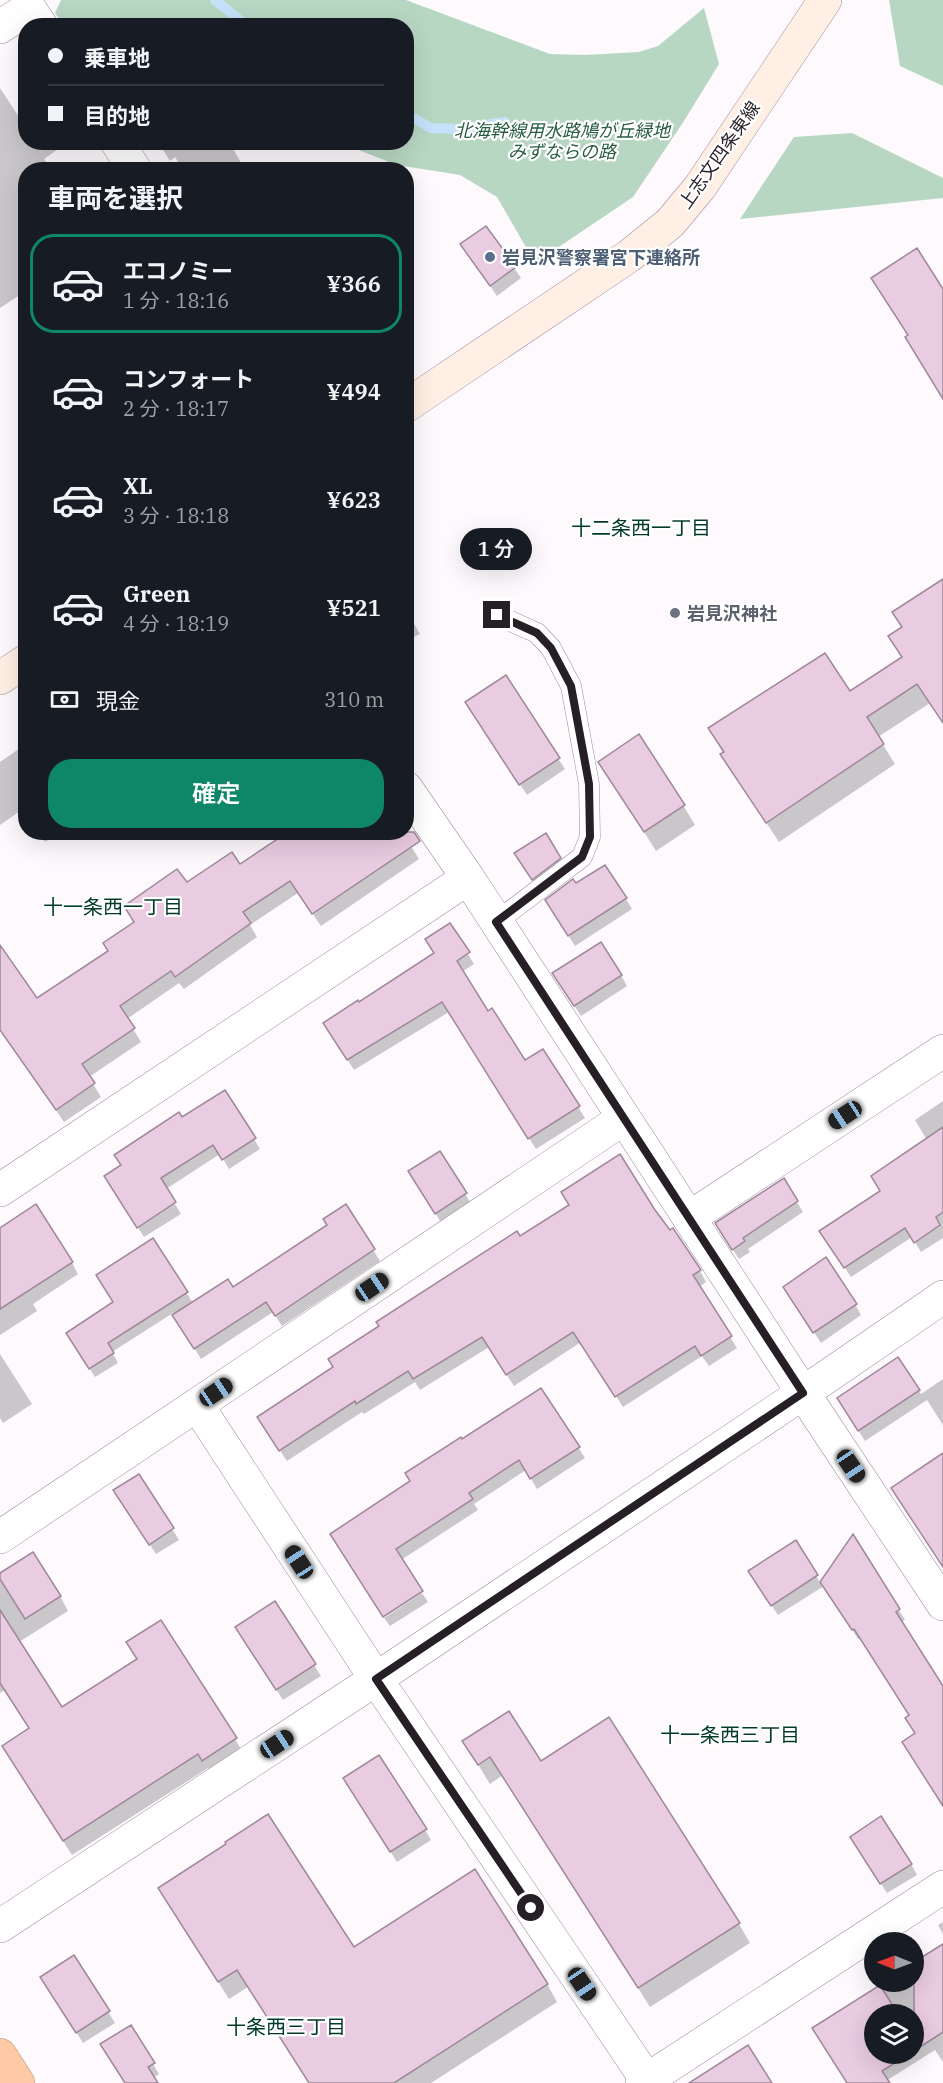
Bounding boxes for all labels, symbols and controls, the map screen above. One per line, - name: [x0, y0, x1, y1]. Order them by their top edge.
- text: 乗車地: [84, 43, 150, 72]
- street label: 上志文四条東線: [673, 97, 765, 213]
- text: 目的地: [84, 101, 150, 130]
- park label: 北海幹線用水路鳩が丘緑地 みずならの路: [454, 119, 672, 163]
- text: 車両を選択: [48, 180, 183, 215]
- place label: 岩見沢警察署宮下連絡所: [502, 246, 700, 269]
- marker: 岩見沢警察署宮下連絡所: [483, 250, 497, 264]
- text: エコノミー: [123, 256, 233, 285]
- icon: car: [51, 257, 105, 311]
- text: ¥366: [327, 269, 381, 298]
- text: 1 分 · 18:16: [123, 287, 229, 314]
- text: コンフォート: [123, 364, 254, 393]
- icon: car: [51, 365, 105, 419]
- text: ¥494: [327, 377, 381, 406]
- text: 2 分 · 18:17: [123, 395, 229, 422]
- text: XL: [123, 471, 153, 500]
- icon: car: [51, 473, 105, 527]
- text: ¥623: [327, 485, 381, 514]
- text: 3 分 · 18:18: [123, 502, 229, 529]
- district label: 十二条西一丁目: [571, 514, 711, 541]
- callout: 1 分: [461, 528, 533, 570]
- text: 1 分: [478, 535, 514, 562]
- text: Green: [123, 579, 190, 608]
- icon: car: [51, 581, 105, 635]
- text: ¥521: [327, 593, 381, 622]
- route end: [483, 601, 510, 628]
- place label: 岩見沢神社: [687, 602, 777, 625]
- marker: 岩見沢神社: [668, 606, 682, 620]
- text: 4 分 · 18:19: [123, 610, 229, 637]
- icon: cash: [48, 683, 81, 716]
- text: 現金: [96, 686, 140, 715]
- text: 310 m: [324, 686, 384, 713]
- button: 確定: [48, 759, 384, 828]
- district label: 十一条西一丁目: [43, 893, 183, 920]
- car: [825, 1098, 865, 1132]
- car: [352, 1269, 392, 1305]
- car: [196, 1374, 236, 1410]
- car: [833, 1446, 869, 1486]
- car: [282, 1542, 316, 1582]
- district label: 十一条西三丁目: [660, 1721, 800, 1748]
- car: [257, 1727, 297, 1761]
- route start: [517, 1894, 544, 1921]
- north arrow: [864, 1932, 924, 1992]
- map controls: [864, 1932, 924, 2064]
- car: [564, 1964, 600, 2004]
- button: layers: [864, 2004, 924, 2064]
- district label: 十条西三丁目: [226, 2013, 346, 2040]

